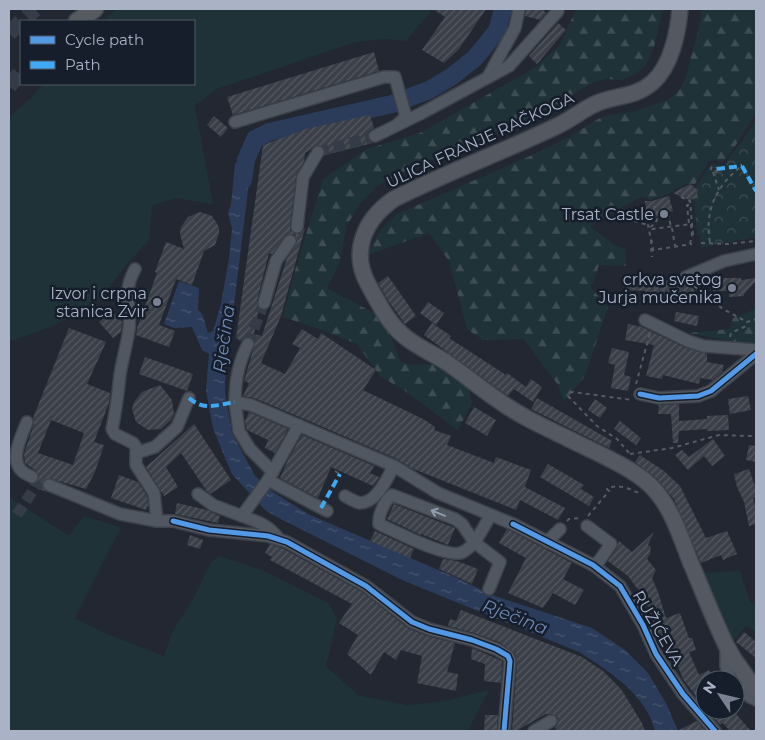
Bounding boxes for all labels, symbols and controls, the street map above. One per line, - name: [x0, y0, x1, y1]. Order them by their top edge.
- legend: [20, 20, 195, 85]
- text: Cycle path: [65, 30, 144, 49]
- text: Path: [65, 55, 101, 74]
- street label: ULICA FRANJE RAČKOGA: [383, 88, 577, 192]
- place label: Trsat Castle: [562, 205, 654, 224]
- marker: Trsat Castle: [658, 208, 670, 220]
- place label: crkva svetog Jurja mučenika: [598, 270, 722, 307]
- marker: crkva svetog Jurja mučenika: [726, 282, 738, 294]
- place label: Izvor i crpna stanica Zvir: [50, 284, 147, 321]
- marker: Izvor i crpna stanica Zvir: [151, 296, 163, 308]
- water label: Rječina: [208, 304, 240, 374]
- one-way arrow: [431, 507, 446, 517]
- street label: RUŽIĆEVA: [629, 587, 687, 669]
- water label: Rječina: [479, 595, 551, 639]
- north arrow: [695, 670, 745, 720]
- text: N: [699, 678, 720, 697]

